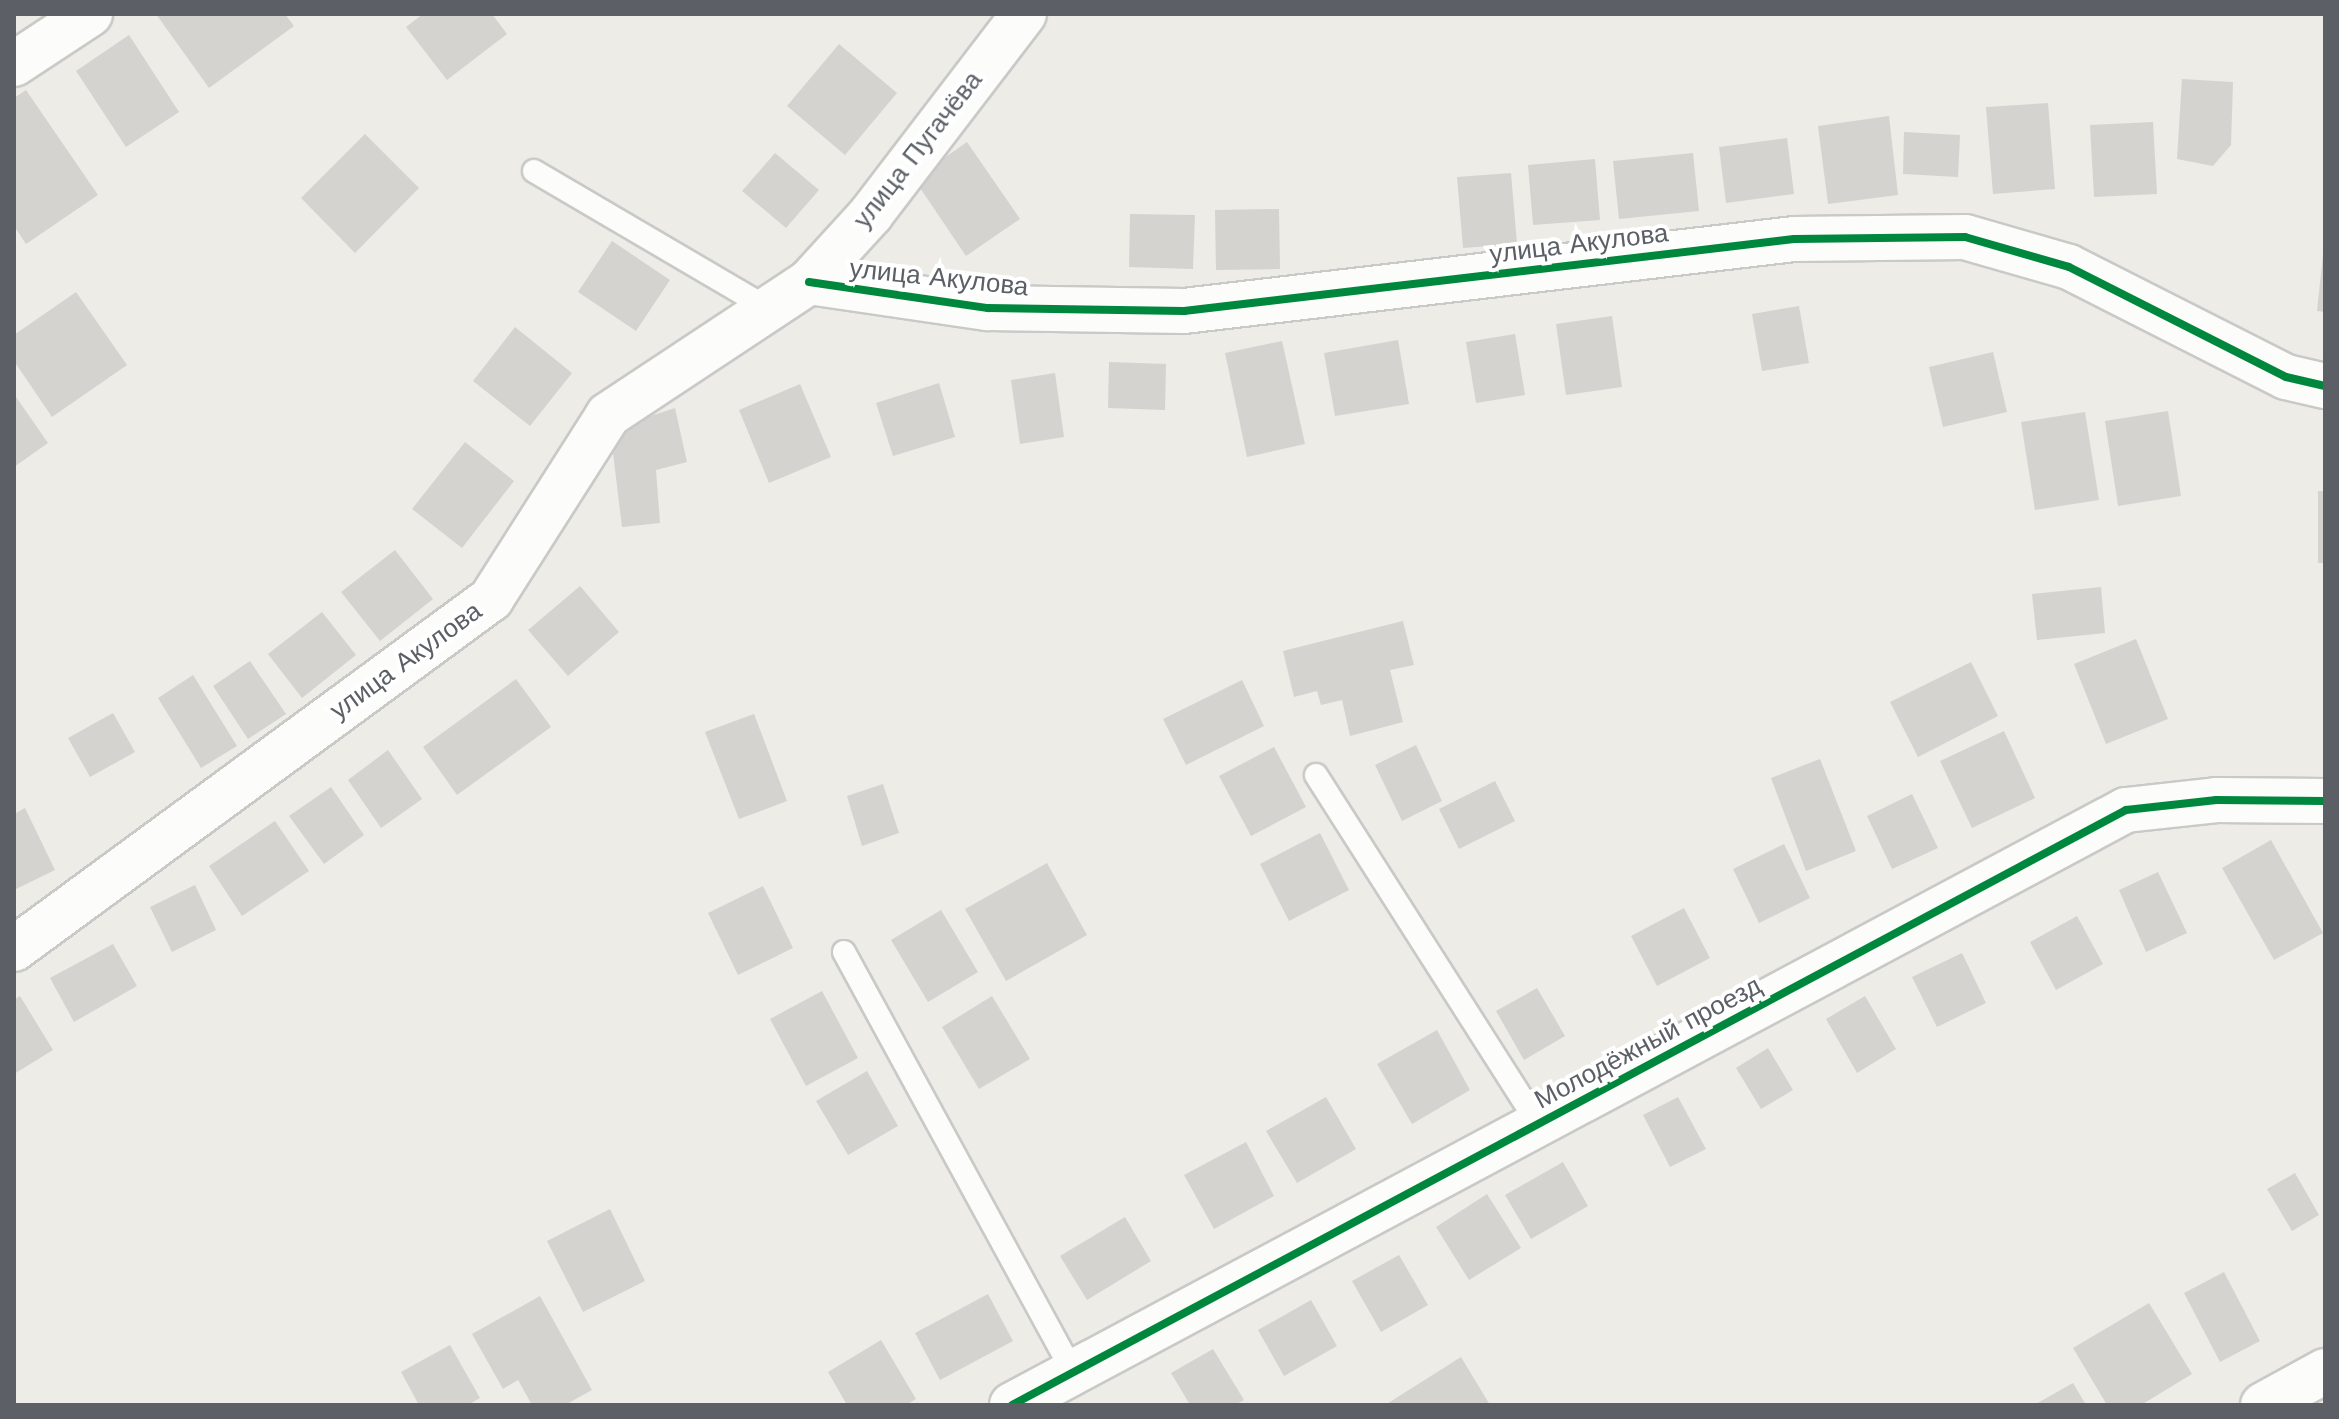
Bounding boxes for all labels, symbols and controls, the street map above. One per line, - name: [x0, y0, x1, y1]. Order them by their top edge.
- street label: улица Пугачёва: [847, 65, 989, 235]
- street label: улица Акулова: [1488, 218, 1670, 270]
- street label: улица Акулова: [848, 253, 1030, 303]
- street label: улица Акулова: [324, 596, 488, 726]
- street label: Молодёжный проезд: [1529, 970, 1767, 1116]

